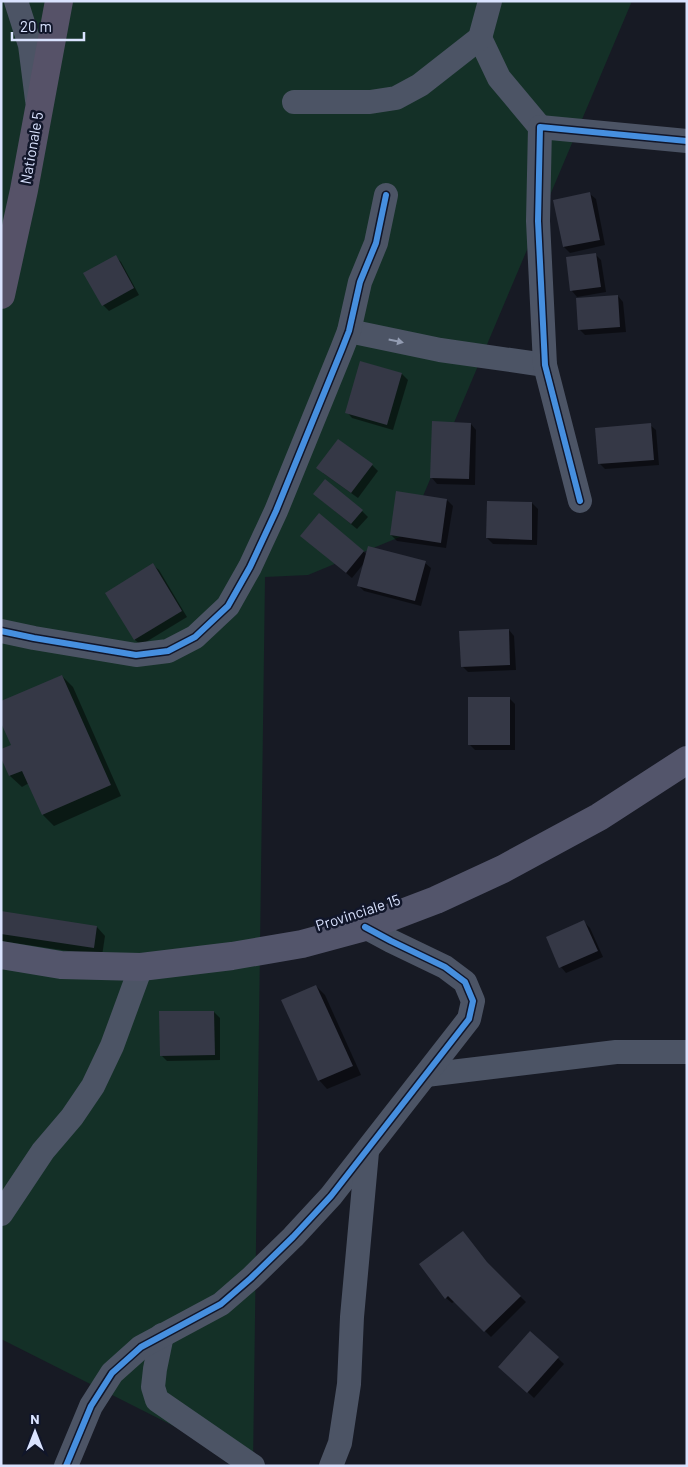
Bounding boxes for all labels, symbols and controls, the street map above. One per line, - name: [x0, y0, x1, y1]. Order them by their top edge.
- scale bar: [12, 10, 85, 42]
- text: 20 m: [20, 17, 52, 35]
- street label: Nationale 5: [16, 110, 46, 185]
- one-way arrow: [389, 337, 404, 345]
- street label: Provinciale 15: [313, 890, 402, 934]
- north arrow: [10, 1407, 60, 1457]
- text: N: [30, 1410, 40, 1427]

